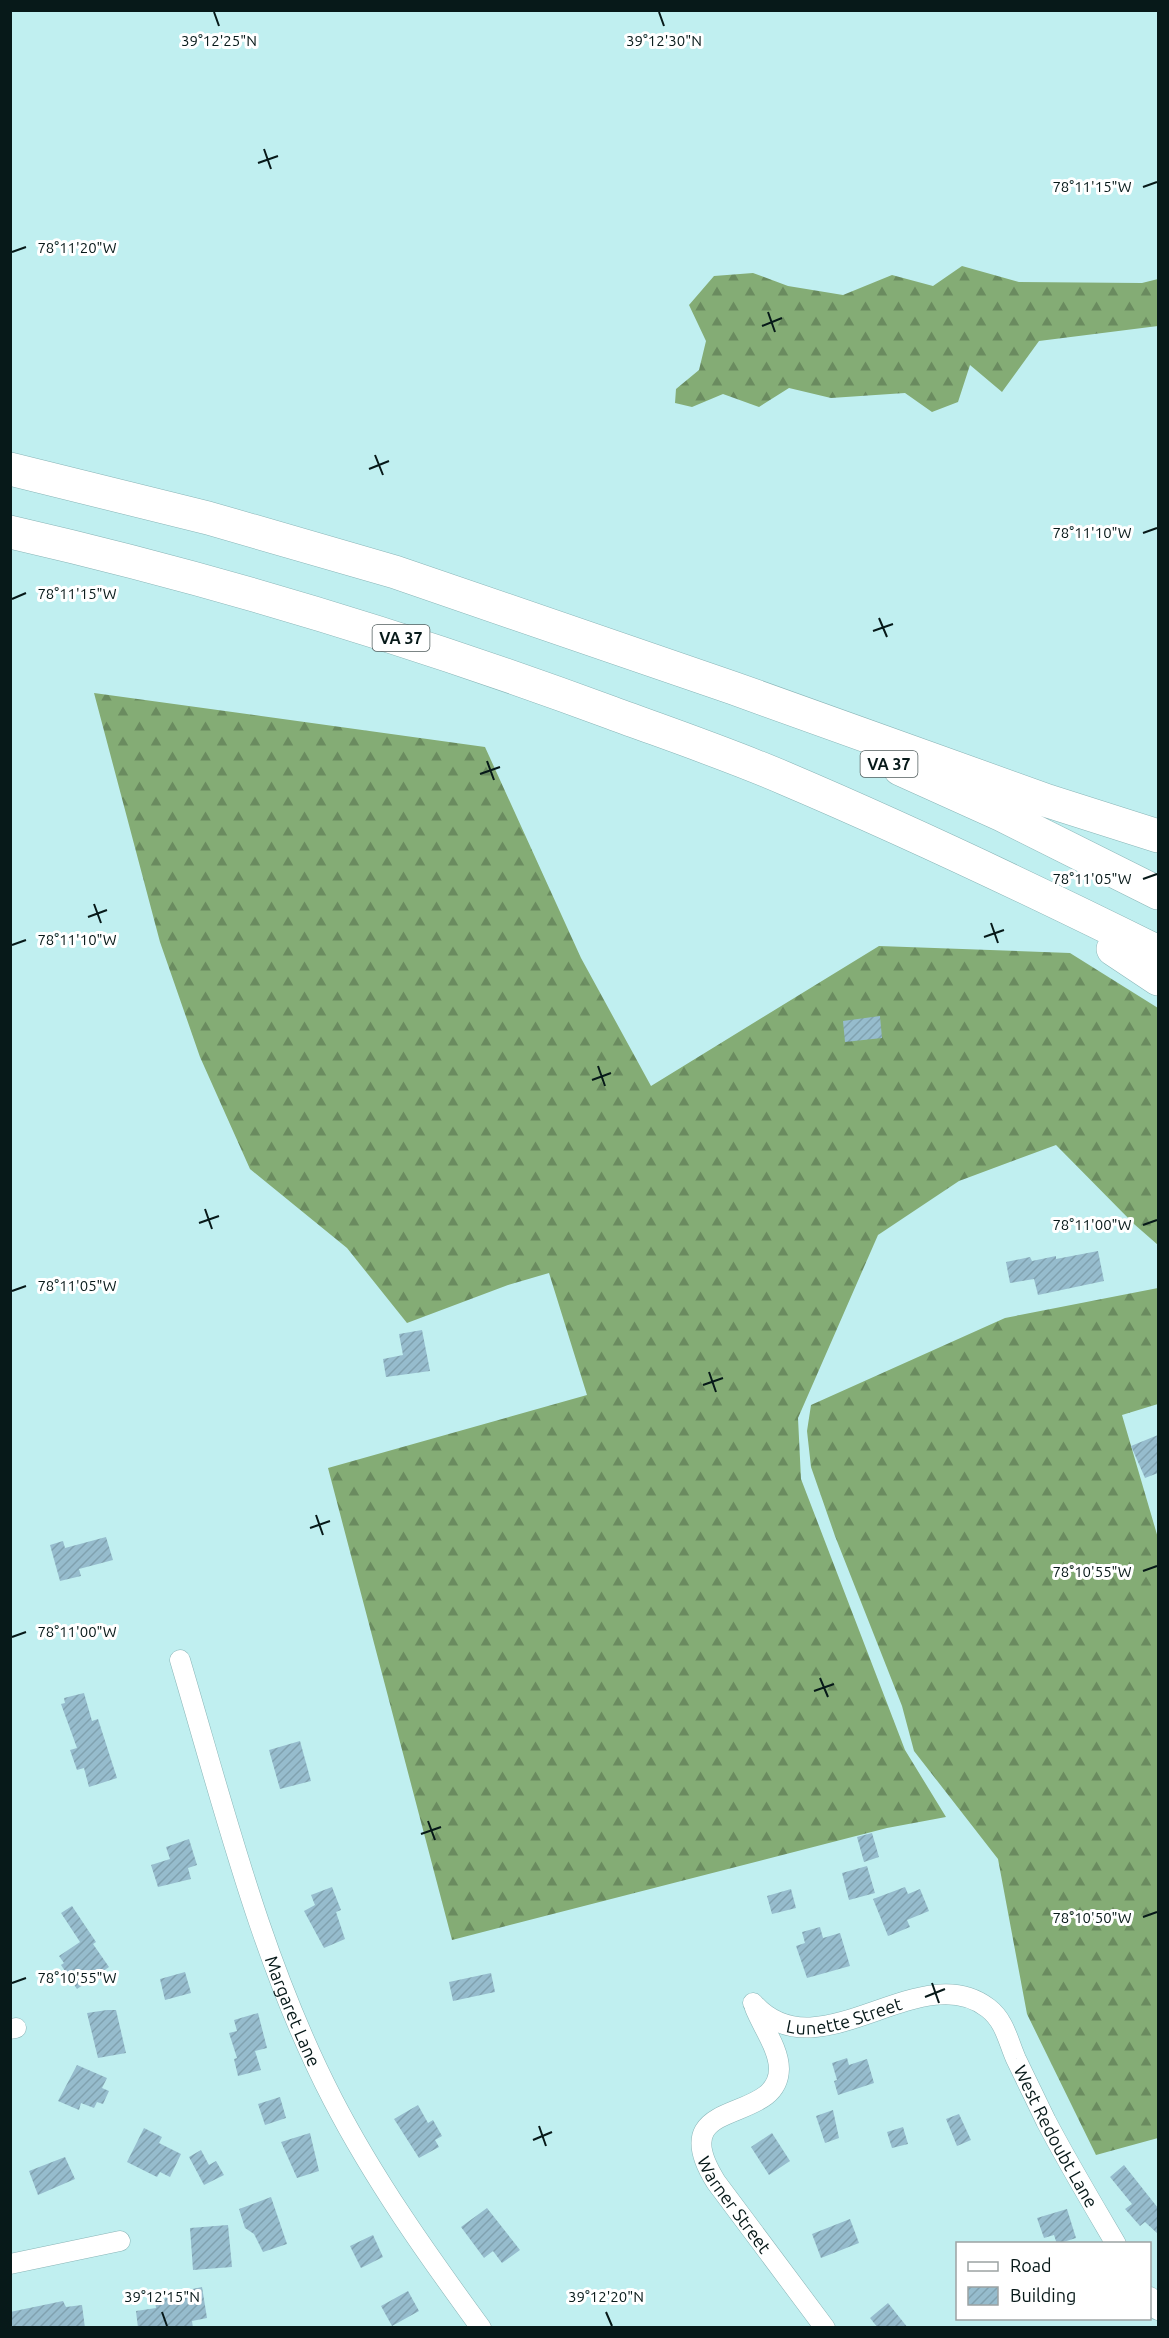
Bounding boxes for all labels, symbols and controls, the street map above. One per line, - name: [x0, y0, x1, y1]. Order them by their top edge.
- text: 39°12'25"N: [181, 32, 257, 49]
- text: 39°12'30"N: [626, 32, 702, 49]
- text: 78°11'15"W: [1052, 178, 1132, 195]
- text: 78°11'20"W: [37, 239, 117, 256]
- text: 78°11'10"W: [1052, 524, 1132, 541]
- text: 78°11'15"W: [37, 585, 117, 602]
- road number: VA 37: [372, 625, 430, 651]
- road number: VA 37: [860, 751, 918, 777]
- text: 78°11'05"W: [1052, 870, 1132, 887]
- text: 78°11'10"W: [37, 931, 117, 948]
- text: 78°11'00"W: [1052, 1216, 1132, 1233]
- text: 78°11'05"W: [37, 1277, 117, 1294]
- text: 78°10'55"W: [1052, 1563, 1132, 1580]
- text: 78°11'00"W: [37, 1623, 117, 1640]
- text: 78°10'50"W: [1052, 1909, 1132, 1926]
- street label: Margaret Lane: [262, 1953, 325, 2070]
- text: 78°10'55"W: [37, 1969, 117, 1986]
- street label: Lunette Street: [785, 1993, 904, 2038]
- street label: West Redoubt Lane: [1010, 2062, 1102, 2211]
- street label: Warner Street: [694, 2153, 775, 2257]
- legend: [956, 2242, 1151, 2320]
- text: Road: [1010, 2255, 1052, 2275]
- text: Building: [1010, 2285, 1076, 2305]
- text: 39°12'15"N: [124, 2288, 200, 2305]
- text: 39°12'20"N: [568, 2288, 644, 2305]

